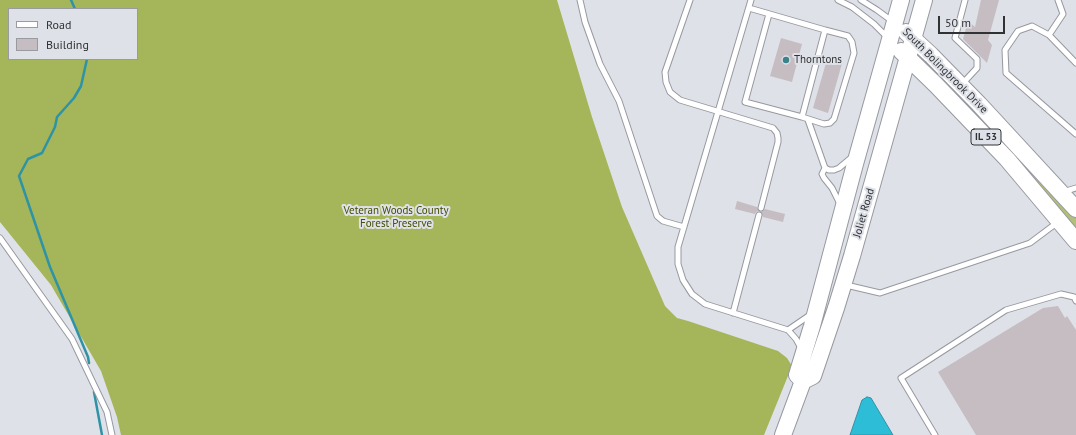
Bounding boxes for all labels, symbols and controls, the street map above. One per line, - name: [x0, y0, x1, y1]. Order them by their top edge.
- legend: [8, 8, 138, 60]
- scale bar: [940, 8, 1007, 34]
- text: 50 m: [945, 15, 971, 30]
- text: Road: [46, 17, 71, 32]
- street label: South Bolingbrook Drive: [900, 26, 990, 116]
- text: Building: [46, 37, 89, 52]
- place label: Thorntons: [794, 53, 842, 67]
- marker: Thorntons: [781, 55, 791, 65]
- road number: IL 53: [971, 129, 1001, 145]
- street label: Joliet Road: [851, 187, 877, 239]
- park label: Veteran Woods County Forest Preserve: [343, 204, 449, 230]

